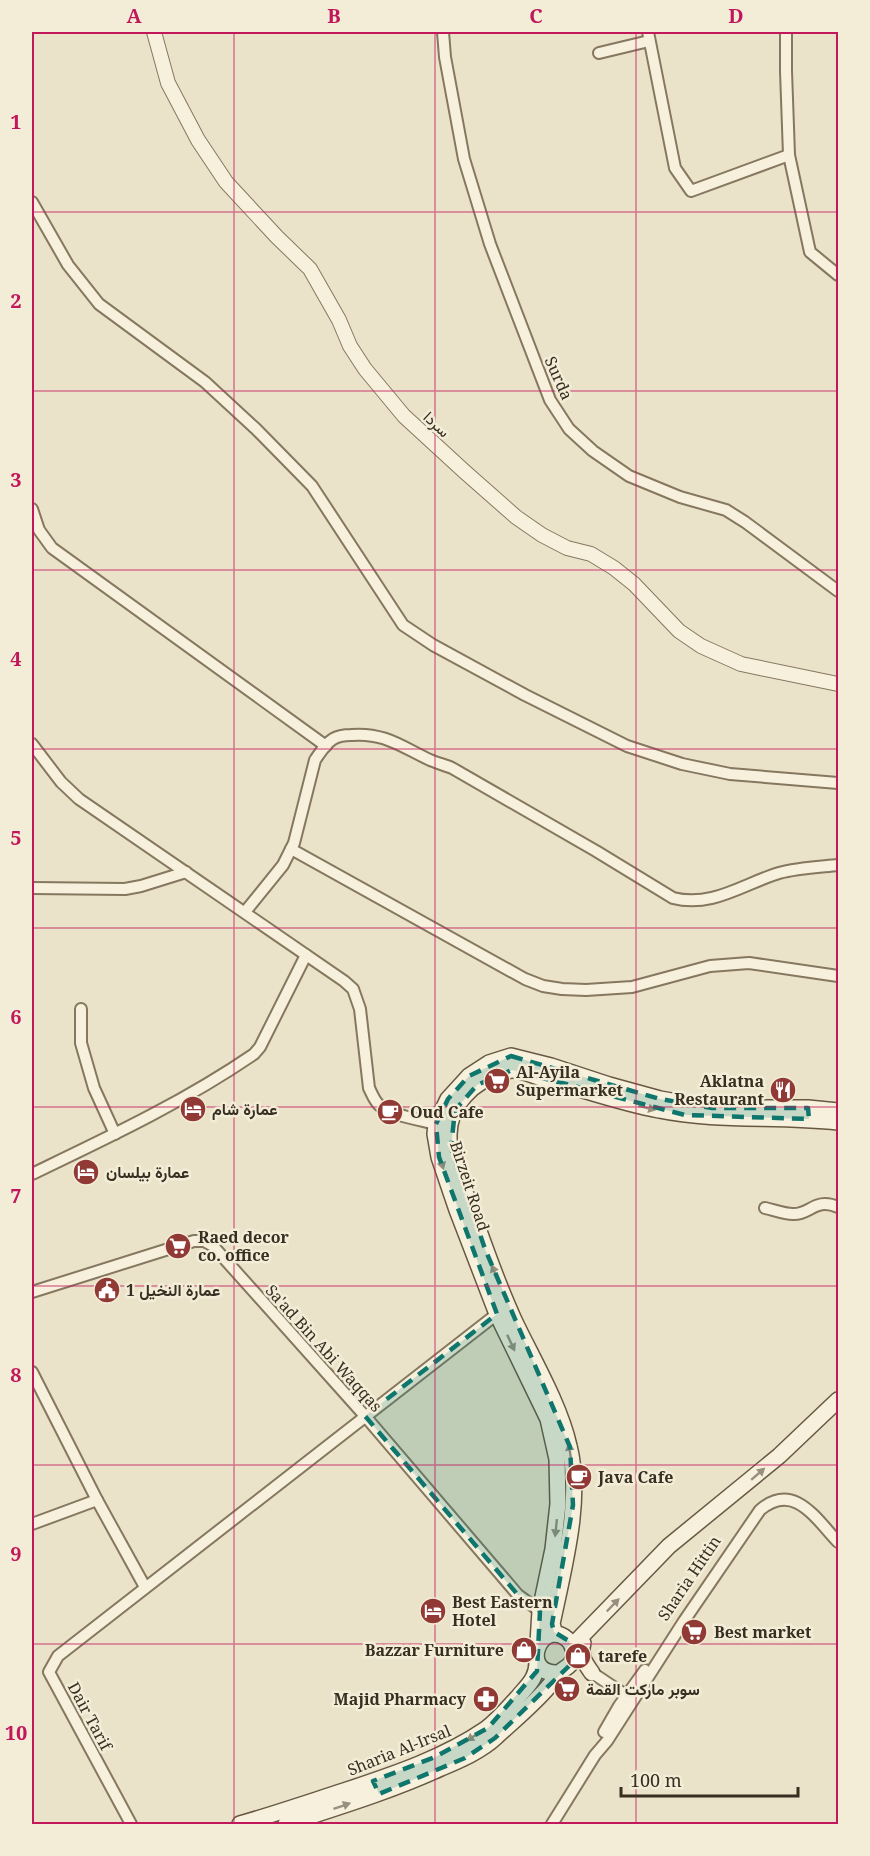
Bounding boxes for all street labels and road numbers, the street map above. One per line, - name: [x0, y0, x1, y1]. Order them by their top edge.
- street label: Surda: [540, 353, 578, 403]
- street label: سردا: [419, 406, 455, 442]
- street label: Birzeit Road: [445, 1138, 495, 1234]
- street label: Sa'ad Bin Abi Waqqas: [261, 1279, 387, 1417]
- street label: Sharia Hittin: [652, 1531, 726, 1625]
- street label: Dair Tarif: [63, 1678, 118, 1756]
- street label: Sharia Al-Irsal: [344, 1719, 454, 1781]

